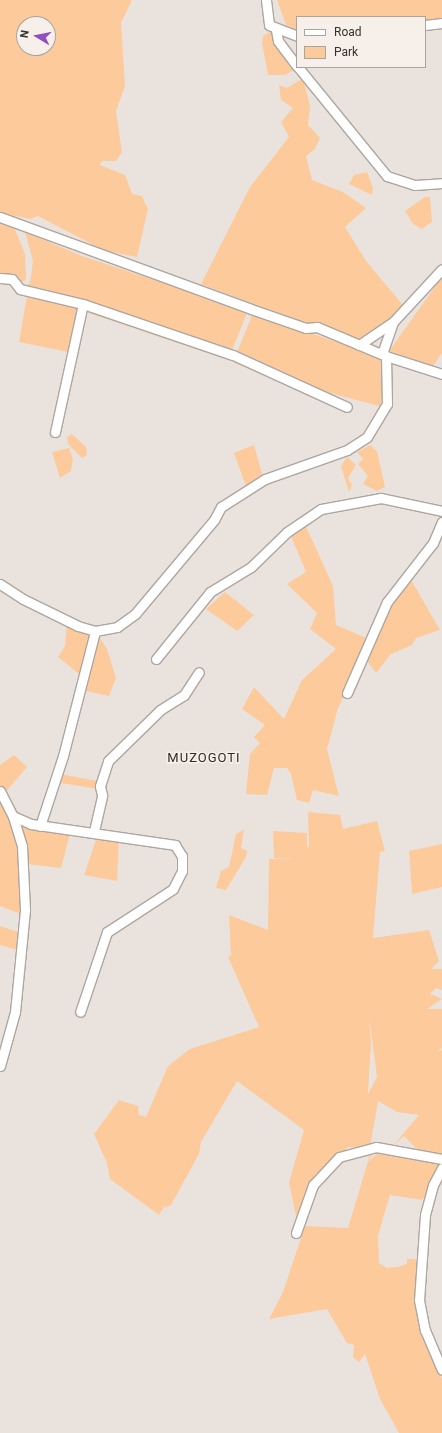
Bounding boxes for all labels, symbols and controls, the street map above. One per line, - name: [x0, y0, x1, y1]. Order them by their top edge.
- north arrow: [16, 16, 56, 56]
- legend: [296, 16, 426, 68]
- text: Road: [334, 25, 362, 39]
- text: N: [18, 29, 32, 39]
- text: Park: [334, 45, 358, 59]
- district label: MUZOGOTI: [167, 750, 241, 766]

